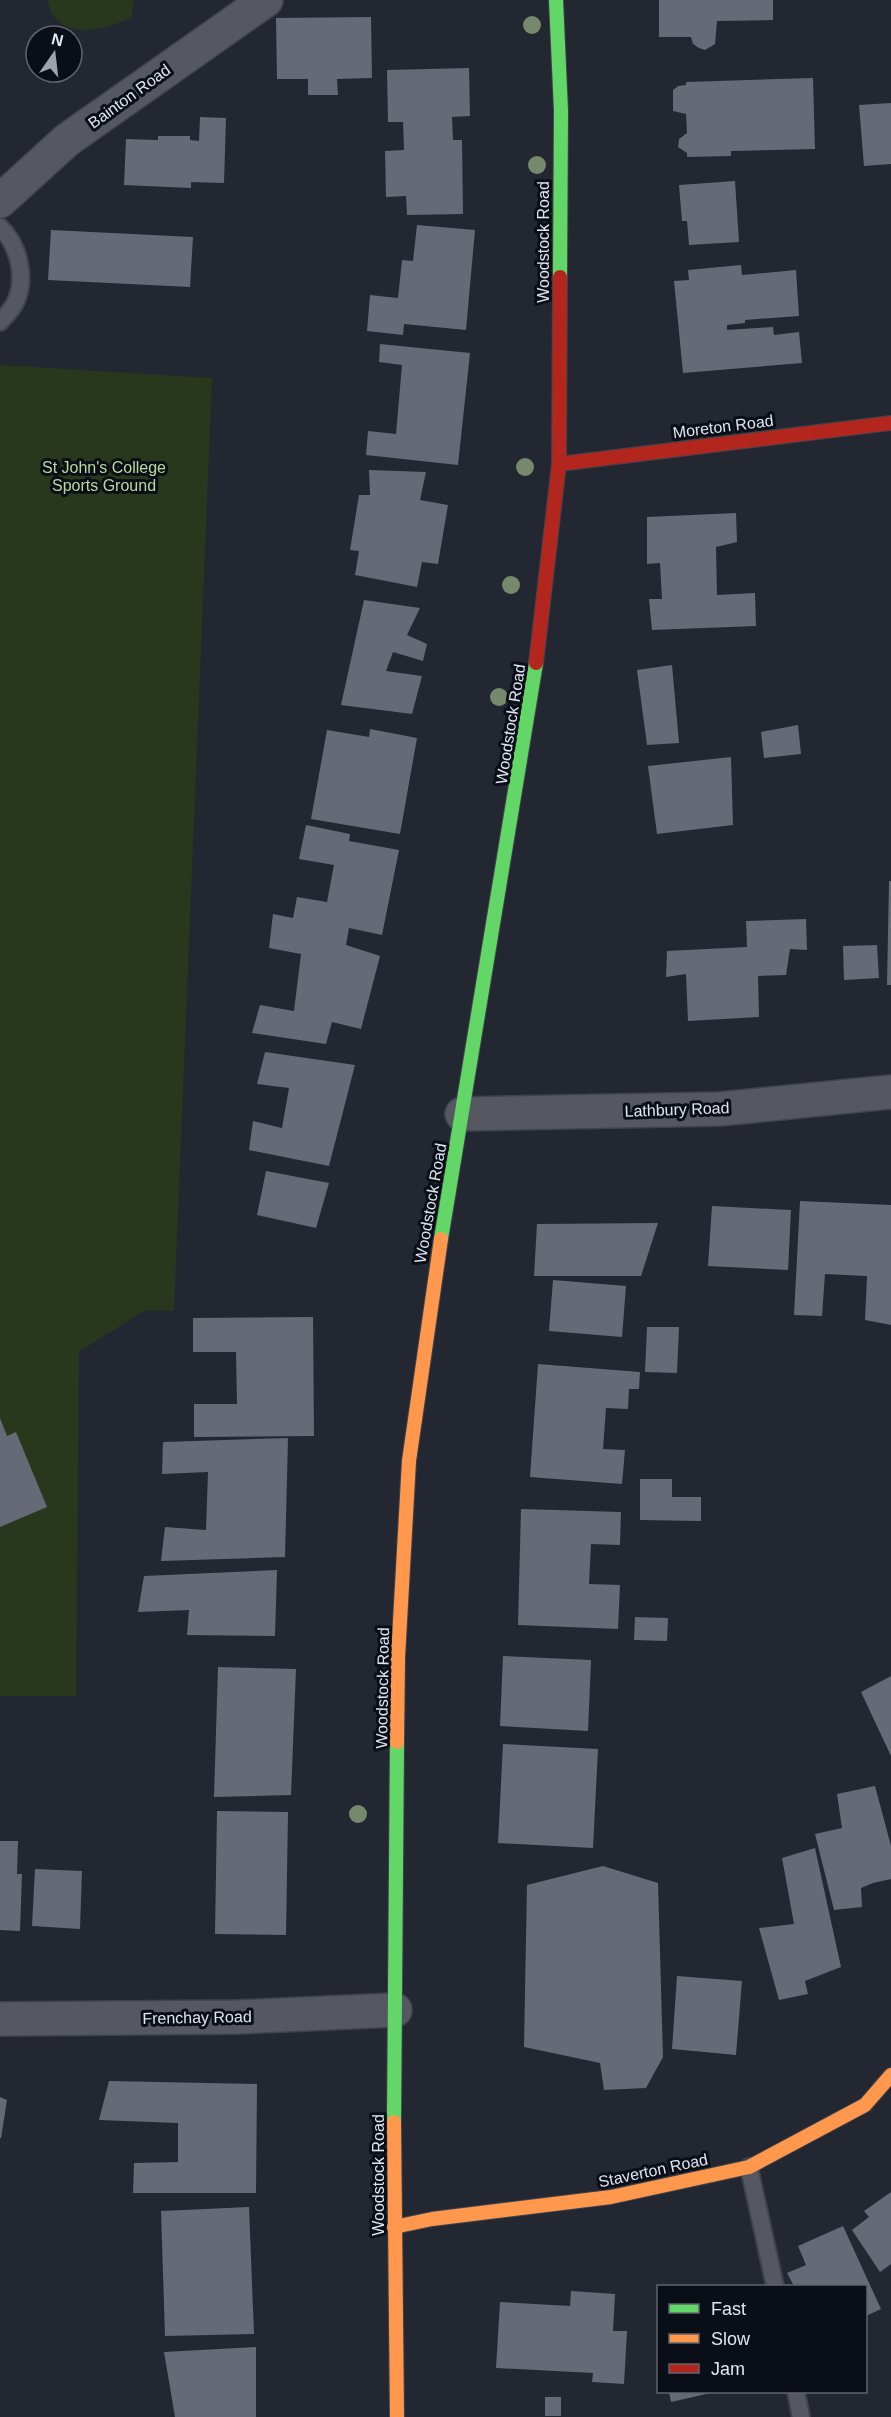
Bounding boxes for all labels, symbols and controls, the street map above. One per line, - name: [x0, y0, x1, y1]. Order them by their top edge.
- north arrow: [24, 24, 84, 84]
- text: N: [50, 30, 65, 50]
- street label: Bainton Road: [85, 61, 174, 132]
- street label: Woodstock Road: [535, 181, 552, 303]
- street label: Moreton Road: [672, 412, 774, 441]
- park label: St John's College Sports Ground: [42, 459, 166, 494]
- street label: Woodstock Road: [493, 663, 528, 785]
- street label: Lathbury Road: [624, 1099, 730, 1120]
- street label: Woodstock Road: [412, 1142, 449, 1264]
- street label: Woodstock Road: [373, 1627, 392, 1749]
- street label: Frenchay Road: [142, 2008, 252, 2027]
- street label: Woodstock Road: [370, 2114, 387, 2236]
- street label: Staverton Road: [597, 2151, 709, 2190]
- legend: [657, 2285, 867, 2393]
- text: Fast: [711, 2299, 746, 2319]
- text: Slow: [711, 2329, 751, 2349]
- text: Jam: [711, 2359, 745, 2379]

